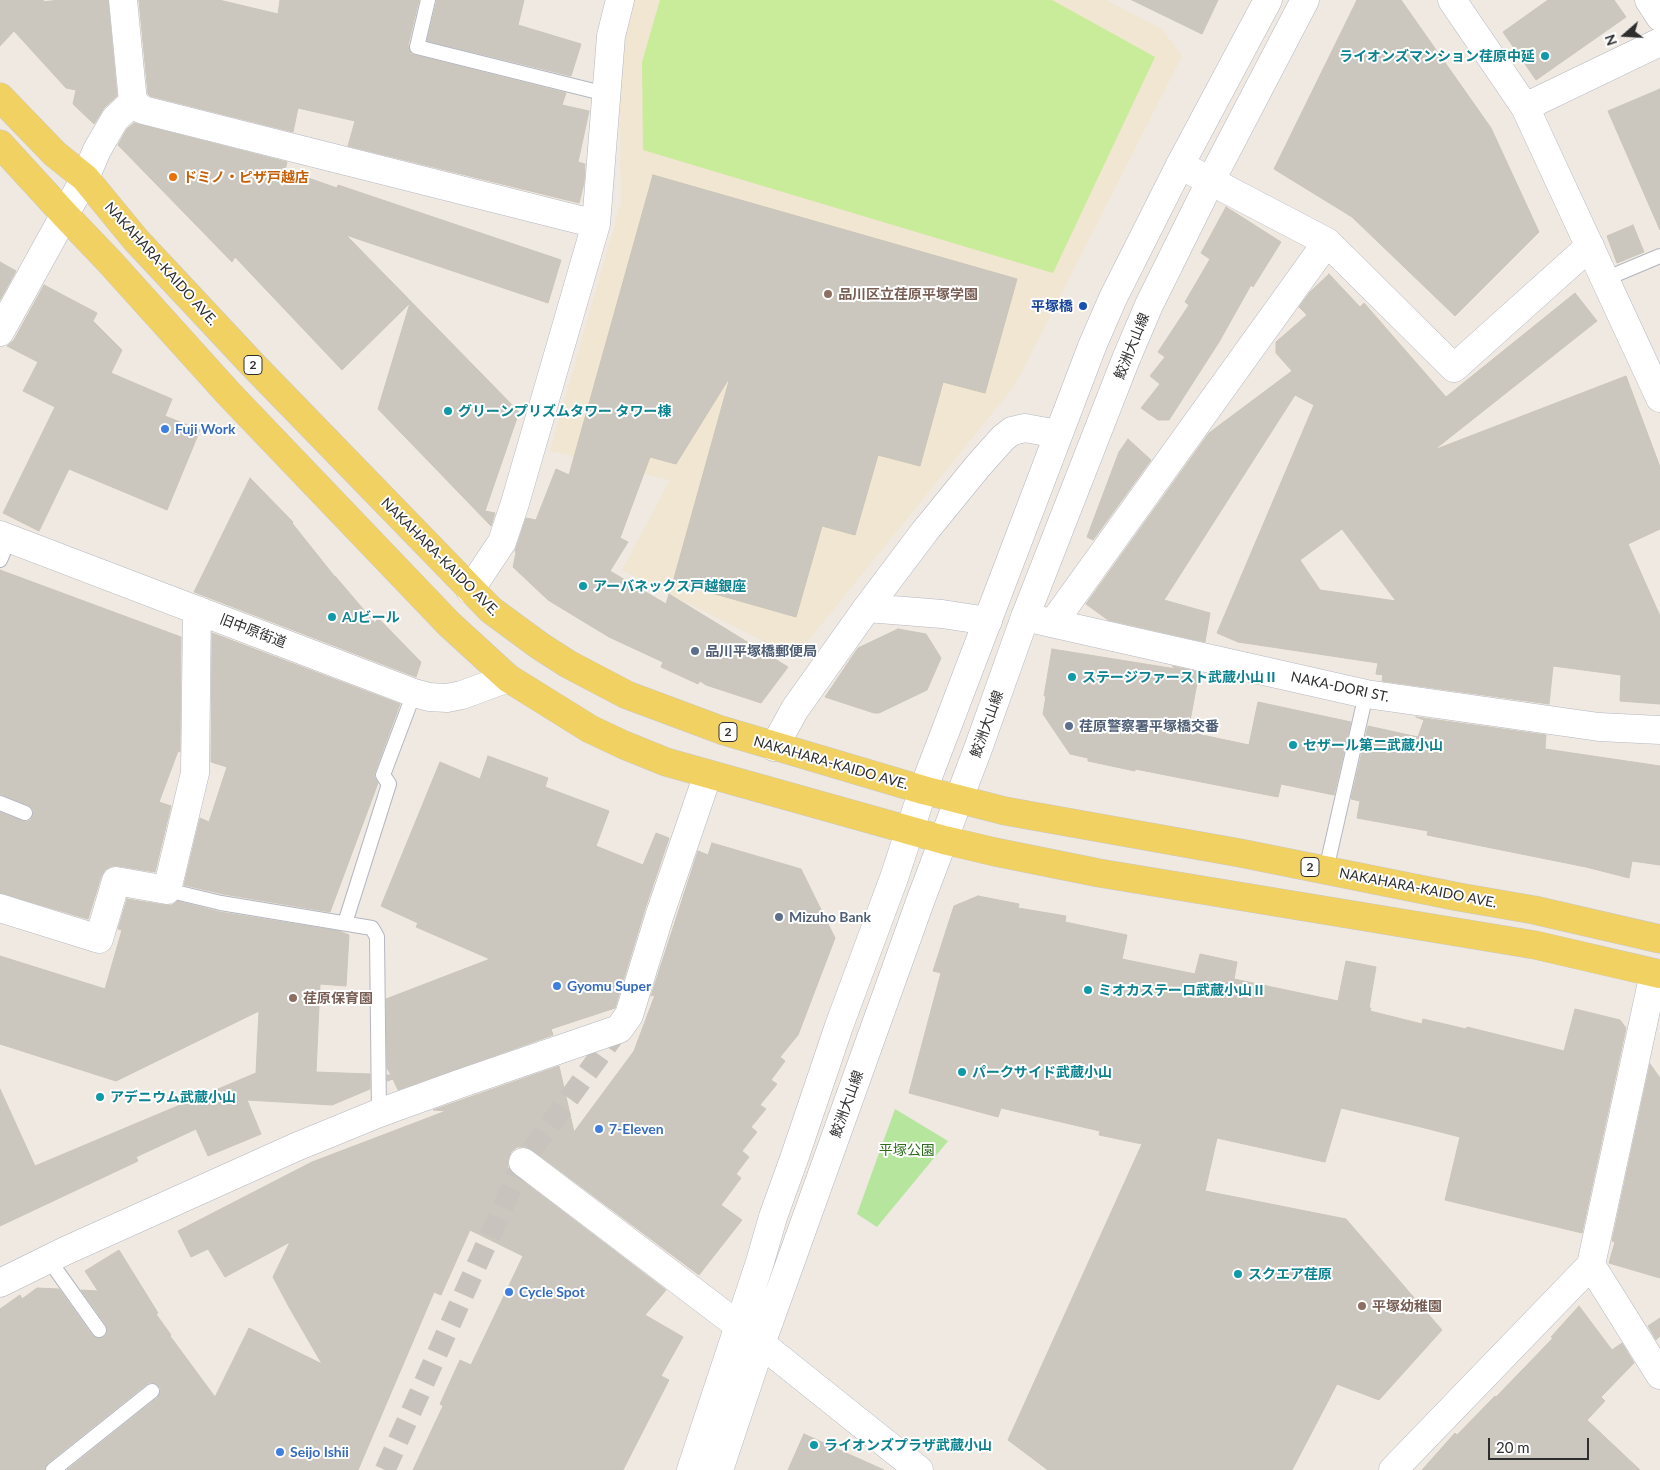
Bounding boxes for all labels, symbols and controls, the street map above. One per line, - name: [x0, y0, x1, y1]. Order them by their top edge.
- north arrow: [1600, 10, 1650, 60]
- text: N: [1601, 32, 1620, 48]
- place label: ライオンズマンション荏原中延: [1339, 48, 1535, 64]
- marker: ライオンズマンション荏原中延: [1539, 50, 1551, 62]
- place label: ドミノ・ピザ戸越店: [183, 169, 309, 185]
- marker: ドミノ・ピザ戸越店: [167, 171, 179, 183]
- street label: NAKAHARA-KAIDO AVE.: [101, 199, 221, 329]
- place label: 品川区立荏原平塚学園: [838, 286, 978, 302]
- marker: 品川区立荏原平塚学園: [822, 288, 834, 300]
- place label: 平塚橋: [1031, 298, 1073, 314]
- marker: 平塚橋: [1077, 300, 1089, 312]
- street label: 鮫洲大山線: [1111, 310, 1153, 382]
- road number: 2: [244, 356, 262, 374]
- place label: グリーンプリズムタワー タワー棟: [458, 403, 671, 419]
- marker: グリーンプリズムタワー タワー棟: [442, 405, 454, 417]
- place label: Fuji Work: [175, 421, 235, 437]
- marker: Fuji Work: [159, 423, 171, 435]
- street label: NAKAHARA-KAIDO AVE.: [377, 494, 503, 620]
- place label: アーバネックス戸越銀座: [593, 578, 746, 594]
- marker: アーバネックス戸越銀座: [577, 580, 589, 592]
- place label: AJビール: [342, 609, 400, 625]
- street label: 旧中原街道: [217, 611, 289, 651]
- marker: AJビール: [326, 611, 338, 623]
- place label: 品川平塚橋郵便局: [705, 643, 817, 659]
- marker: 品川平塚橋郵便局: [689, 645, 701, 657]
- street label: NAKA-DORI ST.: [1289, 668, 1391, 706]
- place label: ステージファースト武蔵小山Ⅱ: [1082, 669, 1278, 685]
- marker: ステージファースト武蔵小山Ⅱ: [1066, 671, 1078, 683]
- street label: 鮫洲大山線: [967, 688, 1007, 760]
- place label: 荏原警察署平塚橋交番: [1079, 718, 1219, 734]
- marker: 荏原警察署平塚橋交番: [1063, 720, 1075, 732]
- road number: 2: [719, 722, 737, 742]
- street label: NAKAHARA-KAIDO AVE.: [752, 733, 910, 793]
- place label: セザール第二武蔵小山: [1303, 737, 1443, 753]
- marker: セザール第二武蔵小山: [1287, 739, 1299, 751]
- road number: 2: [1301, 858, 1319, 876]
- street label: NAKAHARA-KAIDO AVE.: [1338, 864, 1498, 912]
- place label: Mizuho Bank: [789, 909, 871, 925]
- marker: Mizuho Bank: [773, 911, 785, 923]
- place label: Gyomu Super: [567, 978, 651, 994]
- marker: Gyomu Super: [551, 980, 563, 992]
- place label: ミオカステーロ武蔵小山Ⅱ: [1098, 982, 1266, 998]
- marker: ミオカステーロ武蔵小山Ⅱ: [1082, 984, 1094, 996]
- place label: 荏原保育園: [303, 990, 373, 1006]
- marker: 荏原保育園: [287, 992, 299, 1004]
- place label: パークサイド武蔵小山: [972, 1064, 1112, 1080]
- marker: パークサイド武蔵小山: [956, 1066, 968, 1078]
- street label: 鮫洲大山線: [827, 1068, 867, 1140]
- place label: アデニウム武蔵小山: [110, 1089, 236, 1105]
- marker: アデニウム武蔵小山: [94, 1091, 106, 1103]
- place label: 7-Eleven: [609, 1121, 664, 1137]
- marker: 7-Eleven: [593, 1123, 605, 1135]
- park label: 平塚公園: [879, 1142, 935, 1158]
- place label: スクエア荏原: [1248, 1266, 1332, 1282]
- marker: スクエア荏原: [1232, 1268, 1244, 1280]
- place label: Cycle Spot: [519, 1284, 585, 1300]
- marker: Cycle Spot: [503, 1286, 515, 1298]
- place label: 平塚幼稚園: [1372, 1298, 1442, 1314]
- marker: 平塚幼稚園: [1356, 1300, 1368, 1312]
- scale bar: [1490, 1428, 1591, 1460]
- place label: ライオンズプラザ武蔵小山: [824, 1437, 992, 1453]
- text: 20 m: [1496, 1438, 1530, 1456]
- marker: ライオンズプラザ武蔵小山: [808, 1439, 820, 1451]
- place label: Seijo Ishii: [290, 1444, 349, 1460]
- marker: Seijo Ishii: [274, 1446, 286, 1458]

